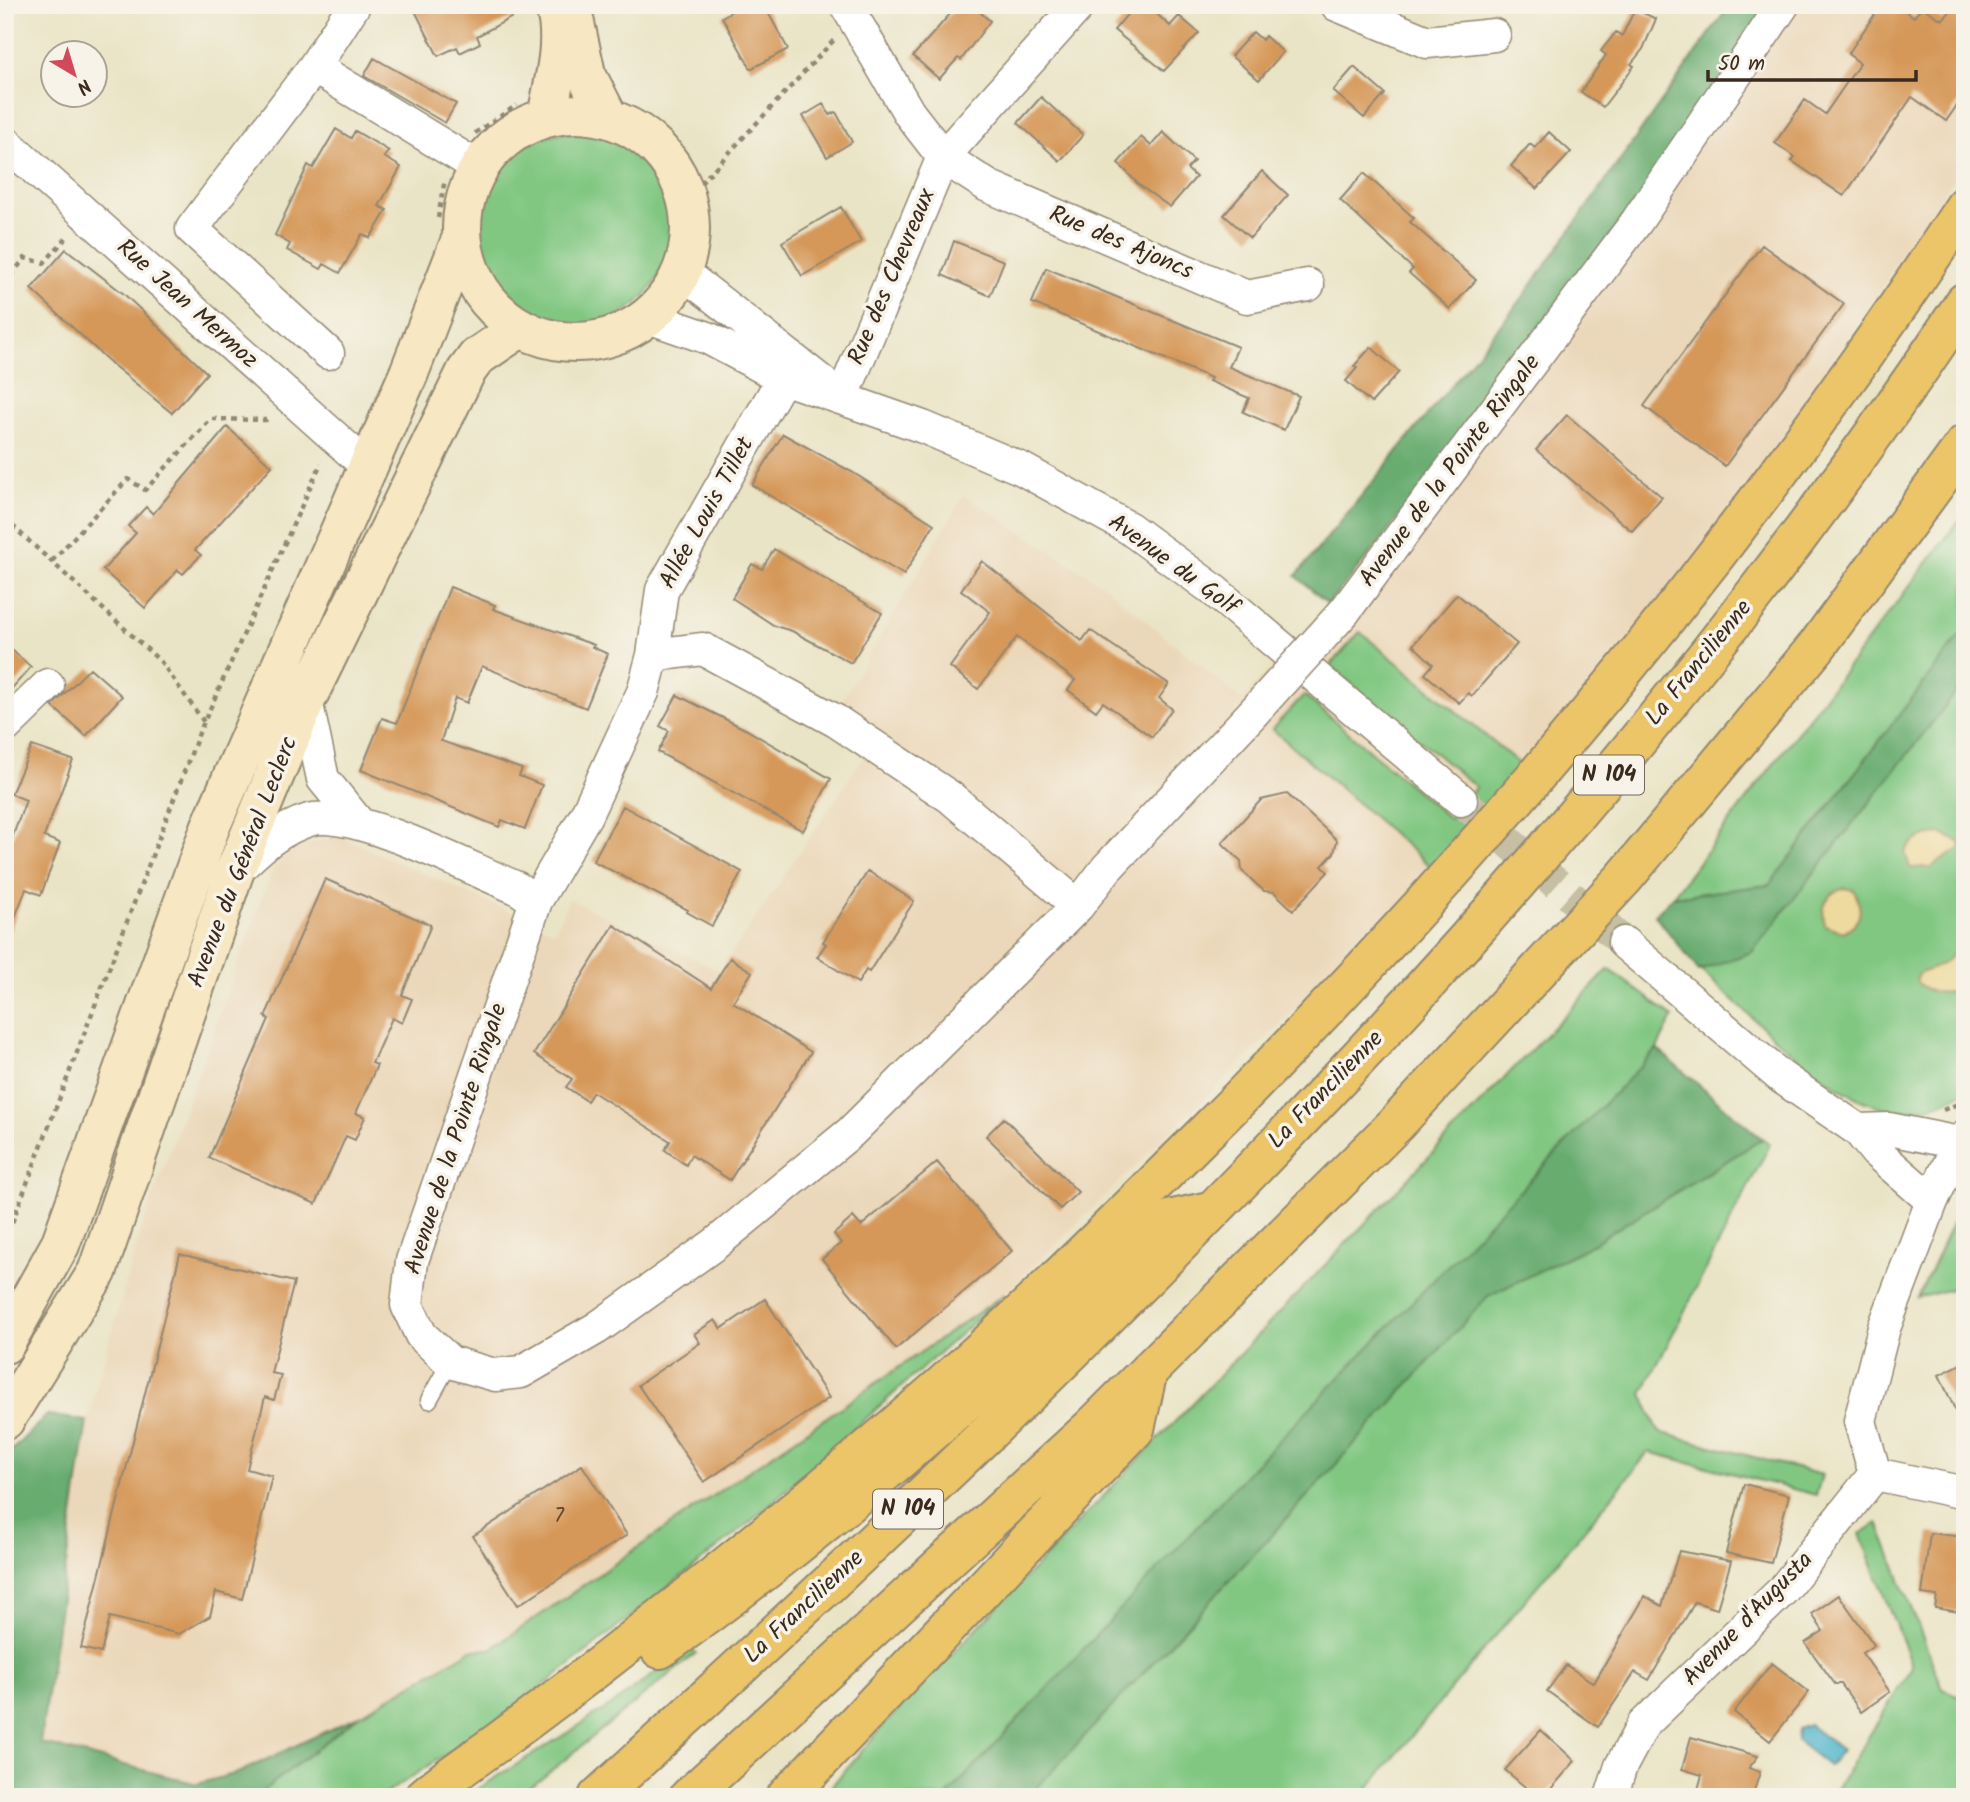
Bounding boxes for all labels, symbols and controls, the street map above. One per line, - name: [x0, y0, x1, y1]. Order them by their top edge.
- north arrow: [38, 38, 108, 108]
- scale bar: [1708, 38, 1916, 82]
- text: 50 m: [1718, 48, 1765, 81]
- text: N: [69, 70, 97, 101]
- street label: Rue des Chevreaux: [837, 182, 947, 371]
- street label: Rue des Ajoncs: [1043, 195, 1199, 291]
- street label: Rue Jean Mermoz: [107, 229, 267, 379]
- street label: Avenue de la Pointe Ringale: [1349, 346, 1551, 596]
- street label: Allée Louis Tillet: [649, 429, 765, 596]
- street label: Avenue du Golf: [1099, 504, 1249, 628]
- street label: La Francilienne: [1635, 591, 1763, 735]
- street label: Avenue du Général Leclerc: [177, 731, 309, 993]
- road number: N 104: [1574, 755, 1644, 794]
- street label: Avenue de la Pointe Ringale: [394, 998, 518, 1280]
- street label: La Francilienne: [1259, 1021, 1394, 1159]
- road number: N 104: [873, 1490, 943, 1528]
- house number: 7: [554, 1500, 565, 1533]
- street label: La Francilienne: [734, 1540, 874, 1674]
- street label: Avenue d'Augusta: [1673, 1542, 1823, 1696]

